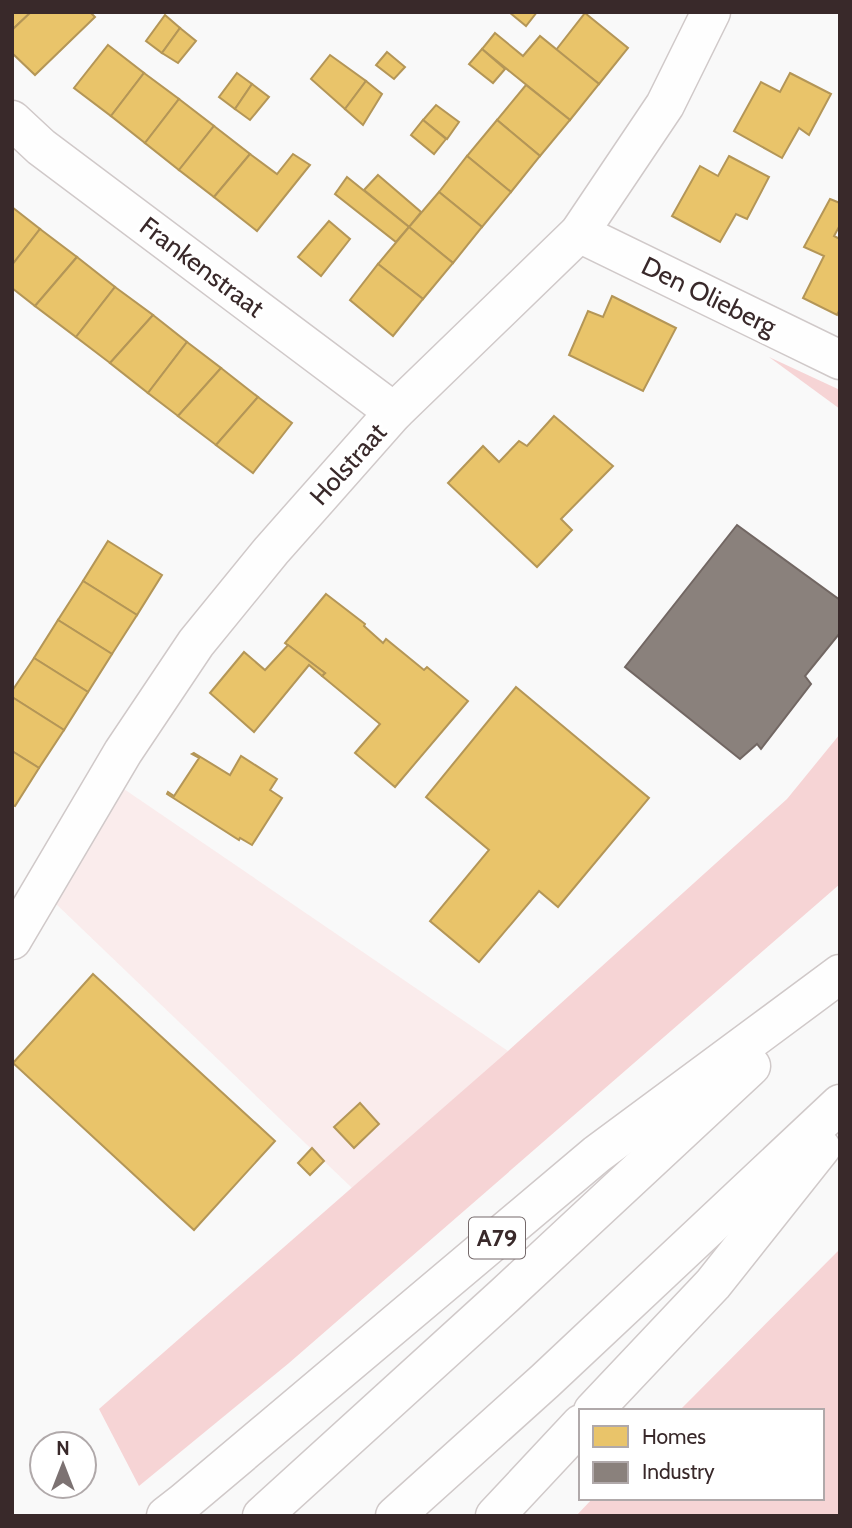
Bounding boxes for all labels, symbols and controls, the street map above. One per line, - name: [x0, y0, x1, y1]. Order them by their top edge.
- street label: Frankenstraat: [134, 210, 271, 324]
- street label: Den Olieberg: [636, 250, 783, 343]
- street label: Holstraat: [303, 416, 393, 512]
- road number: A79: [469, 1218, 525, 1258]
- legend: [579, 1409, 824, 1500]
- text: Homes: [642, 1424, 706, 1449]
- north arrow: [28, 1430, 98, 1500]
- text: N: [56, 1437, 70, 1460]
- text: Industry: [642, 1459, 715, 1484]

